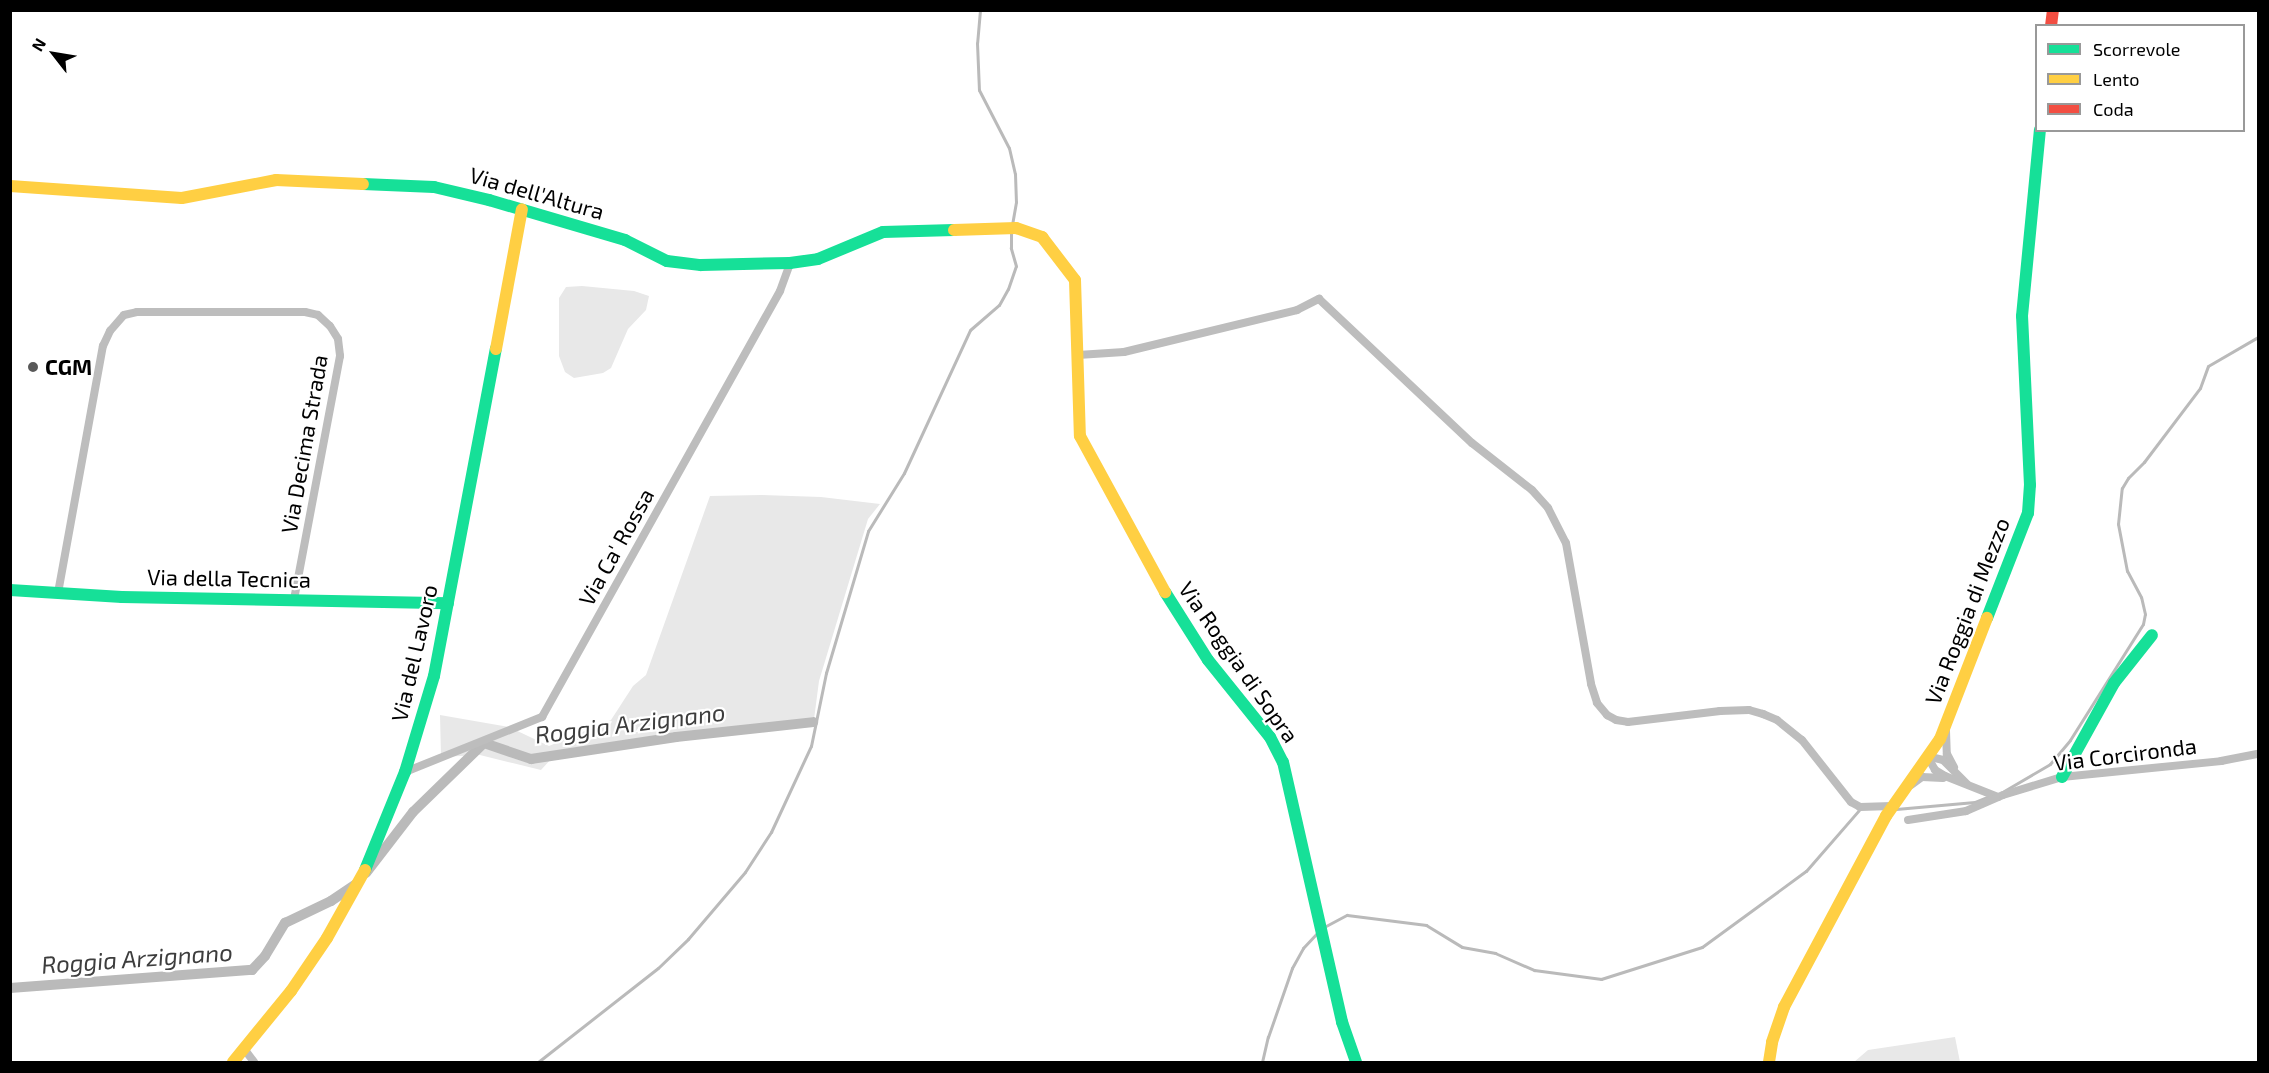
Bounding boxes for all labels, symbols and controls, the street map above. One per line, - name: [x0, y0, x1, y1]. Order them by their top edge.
- north arrow: [24, 24, 84, 84]
- legend: [2035, 24, 2245, 132]
- text: N: [27, 35, 49, 54]
- text: Scorrevole: [2093, 38, 2180, 60]
- text: Lento: [2093, 68, 2139, 90]
- text: Coda: [2093, 98, 2134, 120]
- street label: Via dell'Altura: [467, 161, 607, 225]
- street label: Via Decima Strada: [275, 353, 333, 535]
- place label: CGM: [45, 354, 92, 380]
- marker: CGM: [26, 360, 40, 374]
- street label: Via Ca' Rossa: [573, 484, 659, 610]
- street label: Via Roggia di Mezzo: [1919, 514, 2015, 708]
- street label: Via della Tecnica: [147, 563, 311, 593]
- street label: Via Roggia di Sopra: [1174, 577, 1304, 747]
- street label: Via del Lavoro: [385, 582, 443, 724]
- water label: Roggia Arzignano: [533, 697, 727, 749]
- street label: Via Corcironda: [2052, 732, 2198, 776]
- water label: Roggia Arzignano: [40, 937, 234, 979]

